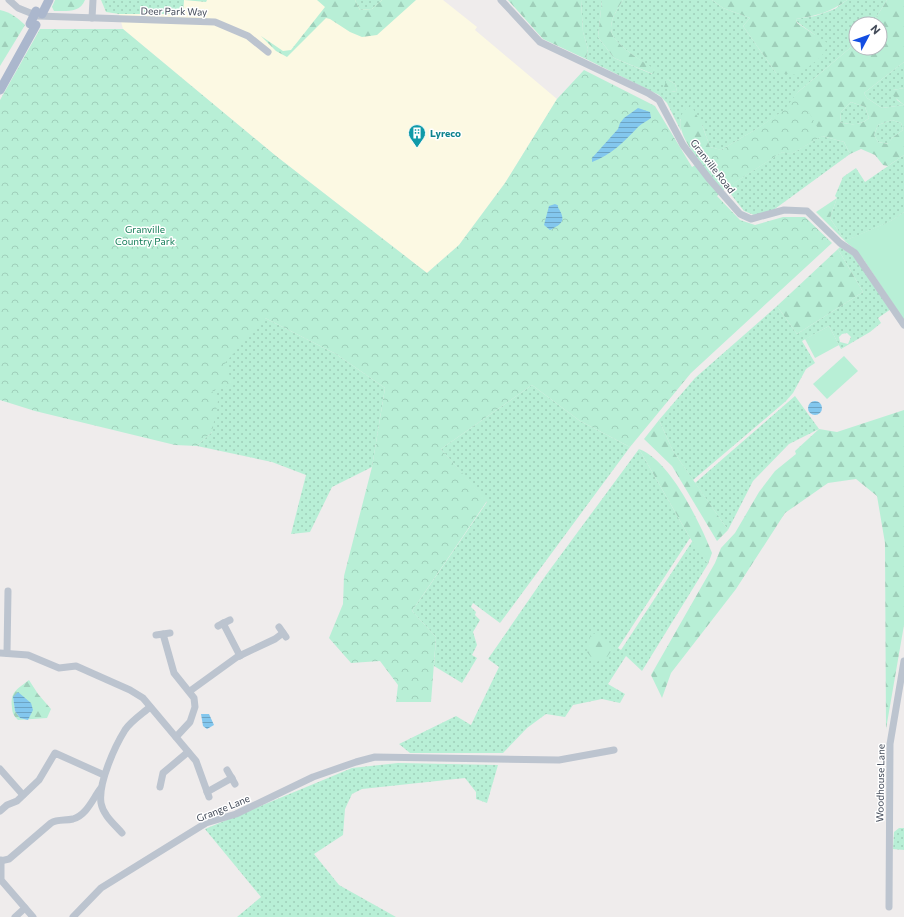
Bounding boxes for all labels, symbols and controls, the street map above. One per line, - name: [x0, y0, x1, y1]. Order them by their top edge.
- street label: Deer Park Way: [141, 4, 207, 18]
- north arrow: [848, 16, 888, 56]
- text: N: [868, 22, 884, 36]
- building icon: Lyreco: [407, 123, 427, 148]
- place label: Lyreco: [430, 127, 461, 139]
- street label: Granville Road: [688, 137, 738, 196]
- park label: Granville Country Park: [115, 223, 176, 247]
- street label: Woodhouse Lane: [873, 744, 887, 822]
- street label: Grange Lane: [194, 792, 252, 824]

